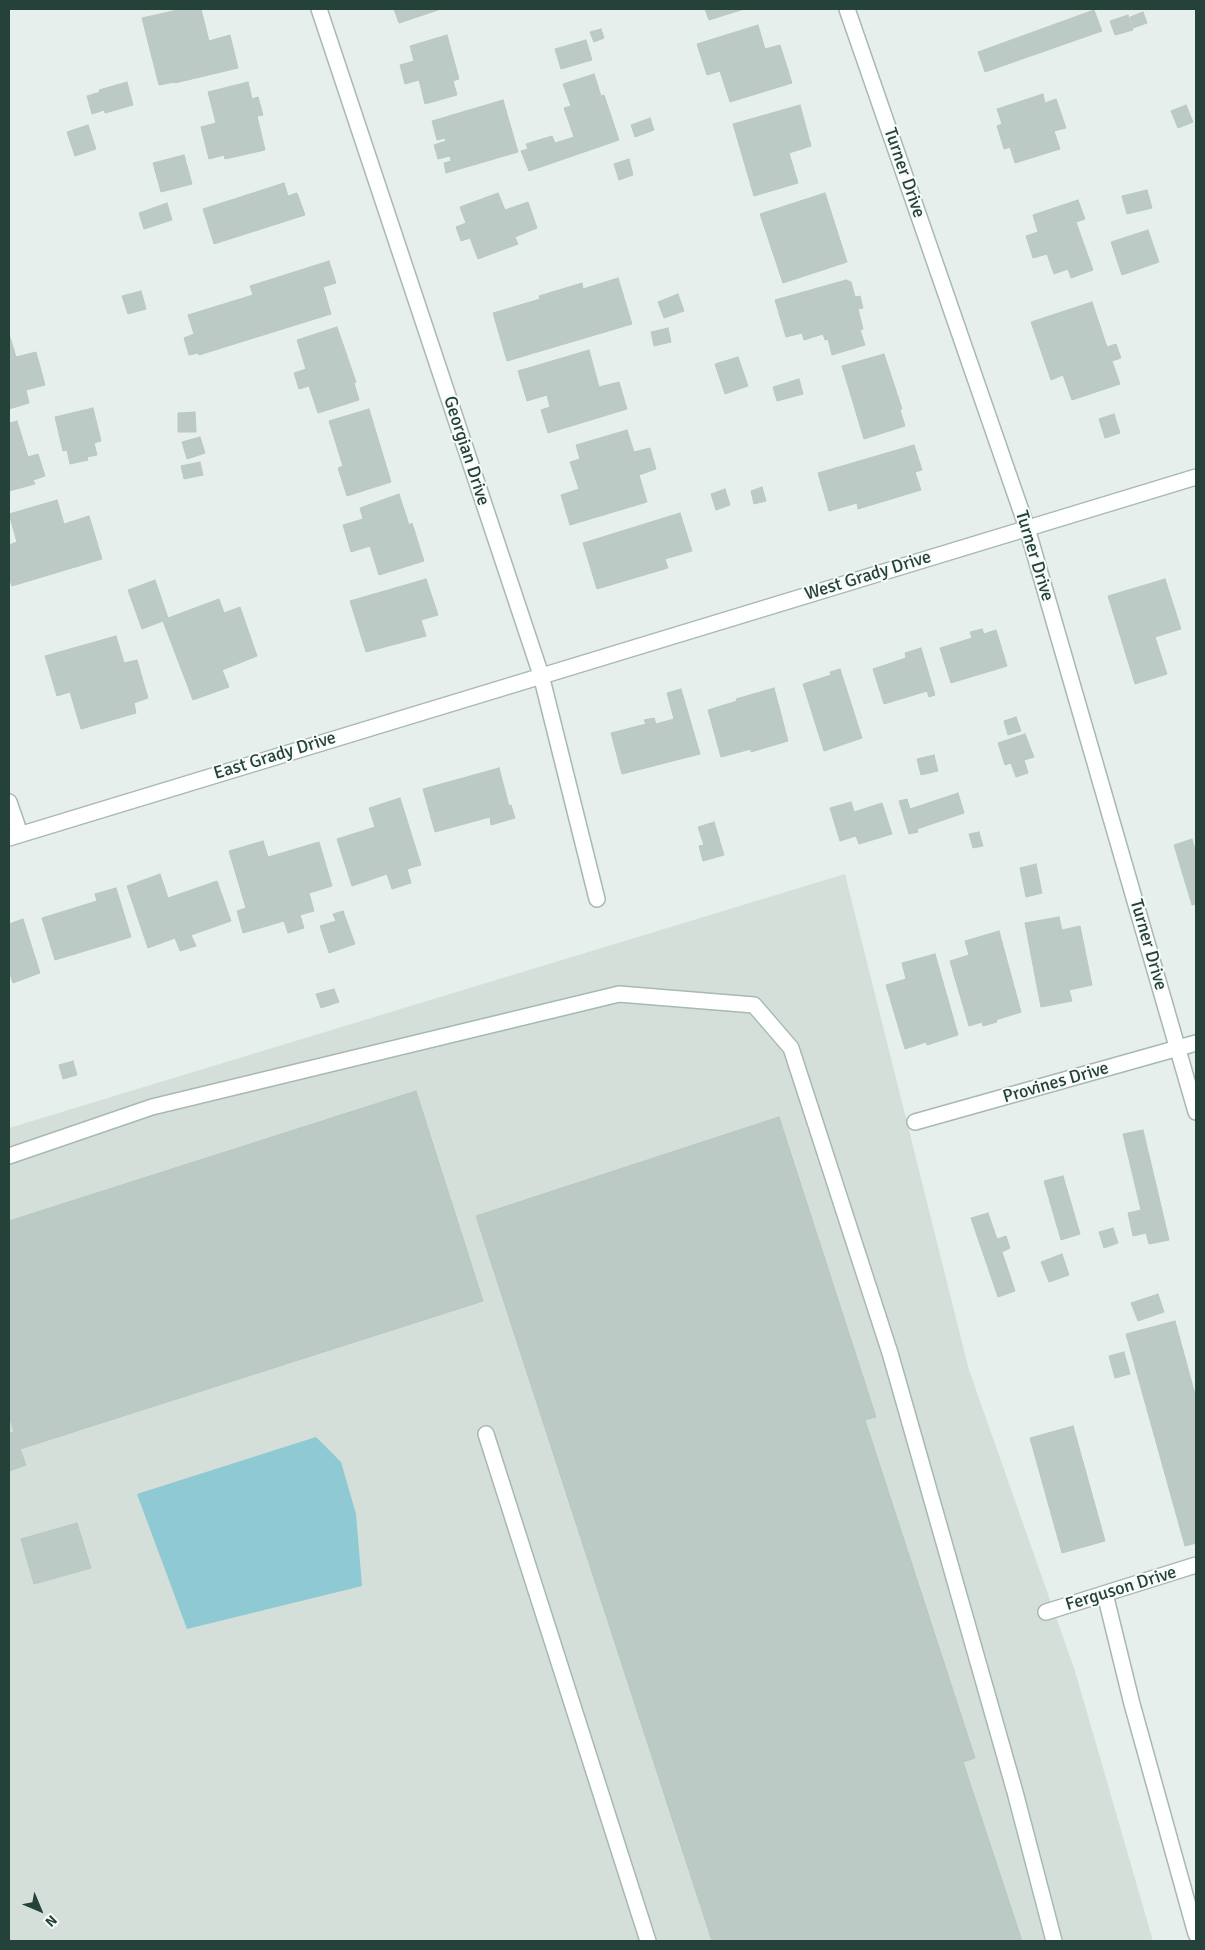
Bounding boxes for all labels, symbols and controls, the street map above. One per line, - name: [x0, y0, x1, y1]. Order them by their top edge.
- street label: Turner Drive: [879, 125, 929, 221]
- street label: Georgian Drive: [438, 394, 494, 508]
- street label: Turner Drive: [1010, 508, 1058, 604]
- street label: West Grady Drive: [802, 547, 934, 605]
- street label: East Grady Drive: [211, 727, 339, 785]
- street label: Turner Drive: [1125, 897, 1171, 993]
- street label: Provines Drive: [1001, 1058, 1111, 1108]
- street label: Ferguson Drive: [1063, 1562, 1179, 1616]
- north arrow: [15, 1885, 65, 1935]
- text: N: [42, 1912, 60, 1930]

